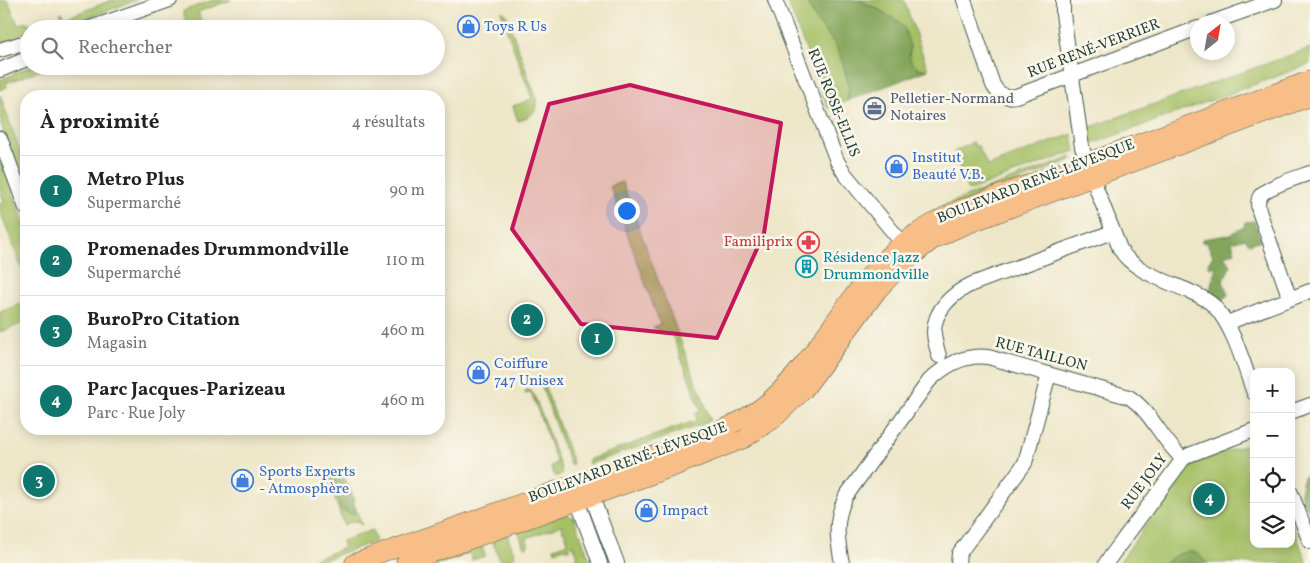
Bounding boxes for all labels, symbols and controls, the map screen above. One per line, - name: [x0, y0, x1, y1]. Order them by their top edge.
- street label: RUE RENÉ-VERRIER: [1025, 14, 1163, 84]
- shop icon: Toys R Us: [456, 15, 480, 39]
- north arrow: [1190, 15, 1235, 60]
- place label: Toys R Us: [484, 17, 547, 38]
- search box: [20, 20, 445, 75]
- icon: search: [38, 34, 66, 62]
- text: Rechercher: [78, 35, 172, 61]
- street label: RUE ROSE-ELLIS: [802, 45, 864, 161]
- place label: Pelletier-Normand Notaires: [890, 89, 1014, 127]
- office icon: Pelletier-Normand Notaires: [862, 96, 886, 120]
- text: À proximité: [40, 108, 159, 137]
- text: 4 résultats: [351, 112, 425, 134]
- street label: BOULEVARD RENÉ-LÉVESQUE: [934, 135, 1138, 229]
- place label: Institut Beauté V.B.: [912, 148, 984, 186]
- shop icon: Institut Beauté V.B.: [884, 155, 908, 179]
- text: Metro Plus: [87, 167, 185, 193]
- text: 1: [53, 180, 59, 202]
- text: 90 m: [389, 180, 425, 202]
- text: Supermarché: [87, 193, 181, 215]
- your location: [614, 198, 640, 224]
- pharmacy icon: Familiprix: [797, 230, 821, 254]
- place label: Familiprix: [724, 232, 793, 253]
- text: Promenades Drummondville: [87, 237, 349, 263]
- place label: Résidence Jazz Drummondville: [823, 248, 929, 286]
- text: 2: [52, 250, 60, 272]
- text: 110 m: [386, 250, 425, 272]
- building icon: Résidence Jazz Drummondville: [795, 255, 819, 279]
- text: Supermarché: [87, 263, 181, 285]
- pin: 2: [511, 301, 543, 339]
- text: BuroPro Citation: [87, 307, 240, 333]
- text: 3: [52, 320, 60, 342]
- text: 460 m: [381, 320, 425, 342]
- pin: 1: [581, 320, 613, 358]
- text: Magasin: [87, 333, 147, 355]
- street label: RUE TAILLON: [993, 333, 1089, 377]
- place label: Coiffure 747 Unisex: [494, 354, 564, 392]
- shop icon: Coiffure 747 Unisex: [466, 361, 490, 385]
- map controls: [1250, 368, 1295, 548]
- button: +: [1250, 368, 1295, 413]
- text: Parc Jacques-Parizeau: [87, 377, 286, 403]
- text: 4: [51, 390, 61, 412]
- text: 460 m: [381, 390, 425, 412]
- text: Parc · Rue Joly: [87, 403, 185, 425]
- button: −: [1250, 413, 1295, 458]
- street label: BOULEVARD RENÉ-LÉVESQUE: [526, 417, 730, 509]
- street label: RUE JOLY: [1117, 449, 1173, 514]
- button: locate: [1250, 458, 1295, 503]
- pin: 3: [23, 462, 55, 500]
- place label: Sports Experts - Atmosphère: [259, 462, 355, 500]
- shop icon: Sports Experts - Atmosphère: [231, 469, 255, 493]
- pin: 4: [1193, 480, 1225, 518]
- shop icon: Impact: [634, 499, 658, 523]
- place label: Impact: [662, 501, 709, 522]
- button: layers: [1250, 503, 1295, 548]

